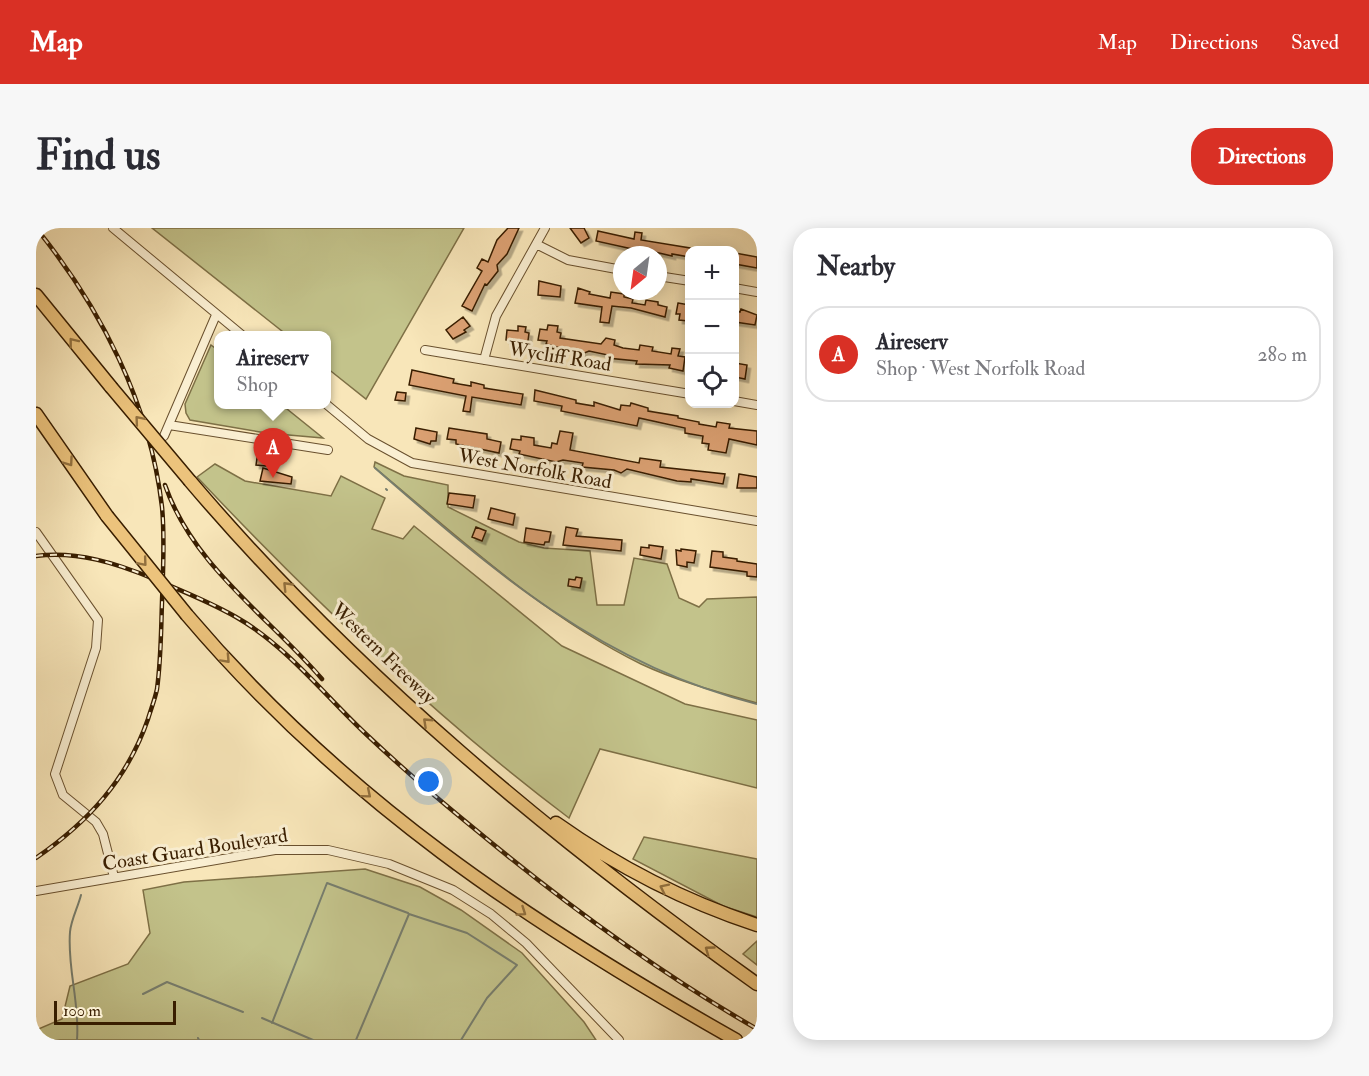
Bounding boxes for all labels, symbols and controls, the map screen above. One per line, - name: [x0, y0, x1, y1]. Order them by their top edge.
- text: Map: [30, 25, 83, 60]
- text: Map: [1097, 29, 1137, 56]
- text: Directions: [1170, 29, 1258, 56]
- text: Saved: [1291, 29, 1339, 56]
- button: Directions: [1191, 128, 1333, 185]
- text: Find us: [36, 130, 160, 182]
- north arrow: [613, 246, 667, 300]
- map controls: [685, 246, 739, 408]
- button: +: [685, 246, 739, 300]
- text: Nearby: [817, 251, 895, 283]
- button: −: [685, 300, 739, 354]
- text: Aireserv: [876, 328, 948, 356]
- popup: [214, 331, 331, 409]
- street label: Wycliff Road: [506, 336, 613, 377]
- one-way arrow: [70, 338, 81, 349]
- text: A: [832, 342, 845, 367]
- text: 280 m: [1257, 342, 1307, 367]
- text: Aireserv: [237, 344, 308, 372]
- button: locate: [685, 354, 739, 408]
- text: Shop · West Norfolk Road: [876, 356, 1085, 381]
- text: Shop: [237, 372, 278, 397]
- one-way arrow: [135, 416, 146, 427]
- pin: A: [254, 428, 292, 478]
- street label: West Norfolk Road: [455, 442, 614, 494]
- one-way arrow: [62, 456, 73, 467]
- one-way arrow: [136, 555, 147, 566]
- one-way arrow: [284, 583, 295, 594]
- street label: Western Freeway: [325, 596, 442, 710]
- one-way arrow: [219, 652, 230, 662]
- one-way arrow: [424, 718, 434, 729]
- your location: [414, 767, 443, 796]
- one-way arrow: [360, 787, 371, 798]
- street label: Coast Guard Boulevard: [101, 822, 290, 876]
- one-way arrow: [659, 884, 670, 895]
- one-way arrow: [516, 904, 526, 916]
- one-way arrow: [705, 946, 716, 957]
- scale bar: [54, 998, 176, 1026]
- text: 100 m: [63, 1001, 101, 1021]

